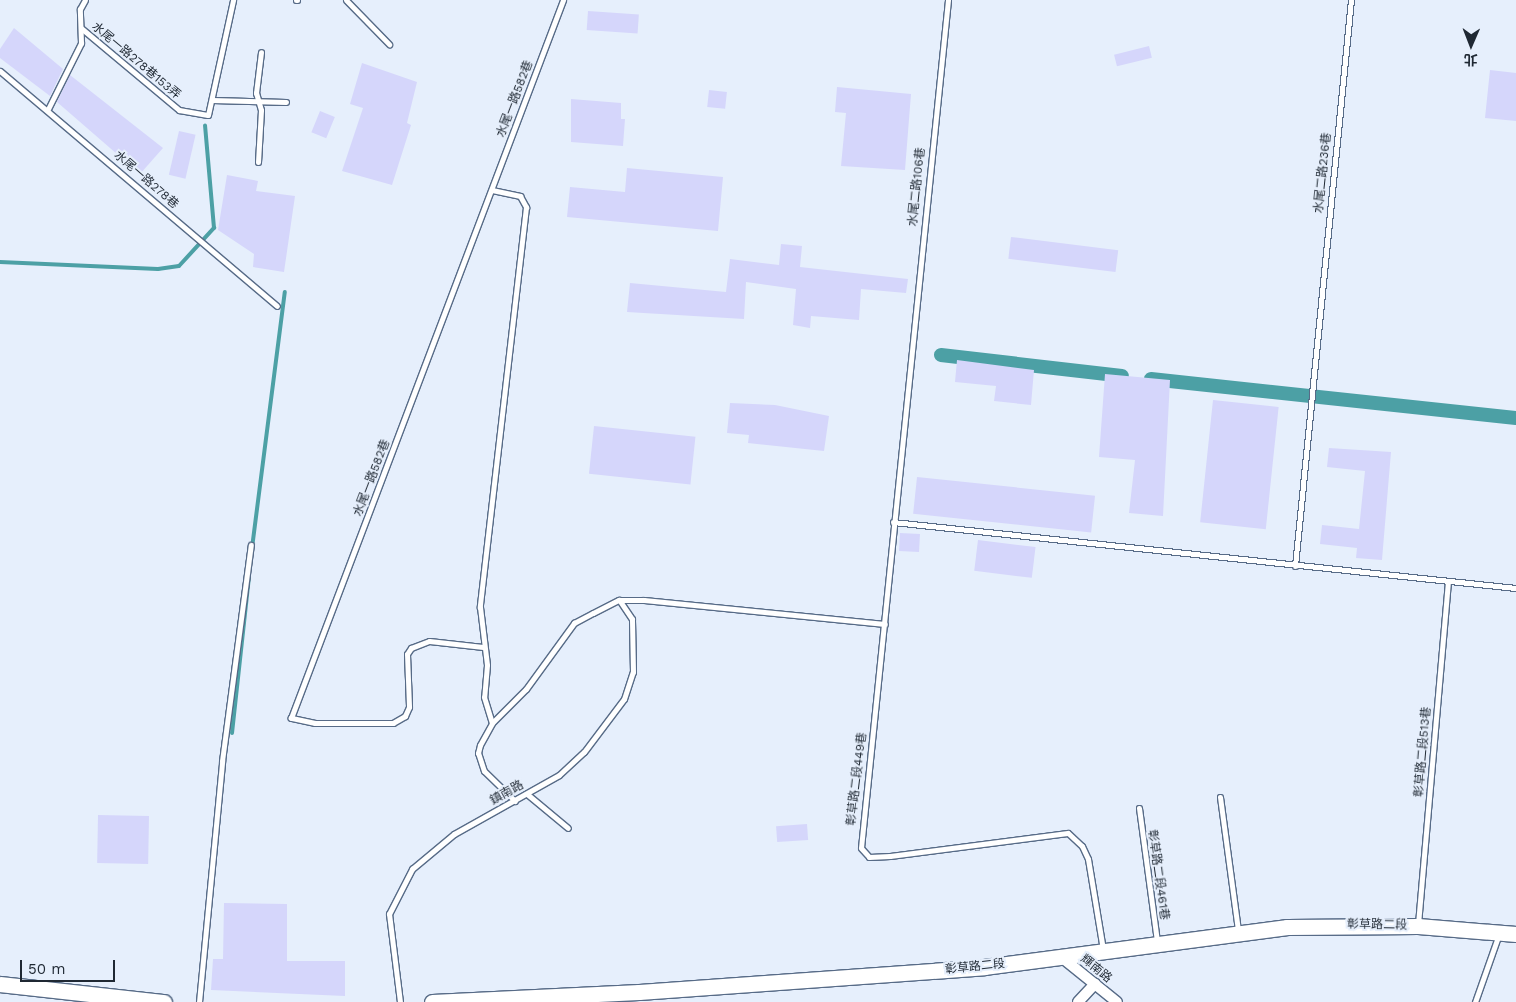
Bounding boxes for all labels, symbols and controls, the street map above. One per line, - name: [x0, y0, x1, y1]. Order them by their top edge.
- street label: 水尾一路278巷153弄: [89, 20, 183, 102]
- north arrow: [1446, 20, 1496, 70]
- text: 北: [1464, 52, 1478, 68]
- street label: 水尾一路582巷: [494, 58, 536, 140]
- street label: 水尾二路236巷: [1312, 132, 1334, 214]
- street label: 水尾二路106巷: [906, 147, 928, 227]
- street label: 水尾一路278巷: [111, 148, 181, 212]
- street label: 水尾一路582巷: [351, 437, 393, 519]
- street label: 彰草路二段513巷: [1412, 706, 1434, 798]
- street label: 彰草路二段449巷: [844, 731, 870, 827]
- street label: 鎮南路: [488, 778, 526, 808]
- street label: 彰草路二段461巷: [1145, 829, 1171, 921]
- street label: 彰草路二段: [1347, 917, 1407, 933]
- scale bar: [22, 950, 118, 982]
- street label: 輝南路: [1077, 952, 1115, 986]
- street label: 彰草路二段: [944, 957, 1006, 977]
- text: 50 m: [28, 960, 65, 978]

